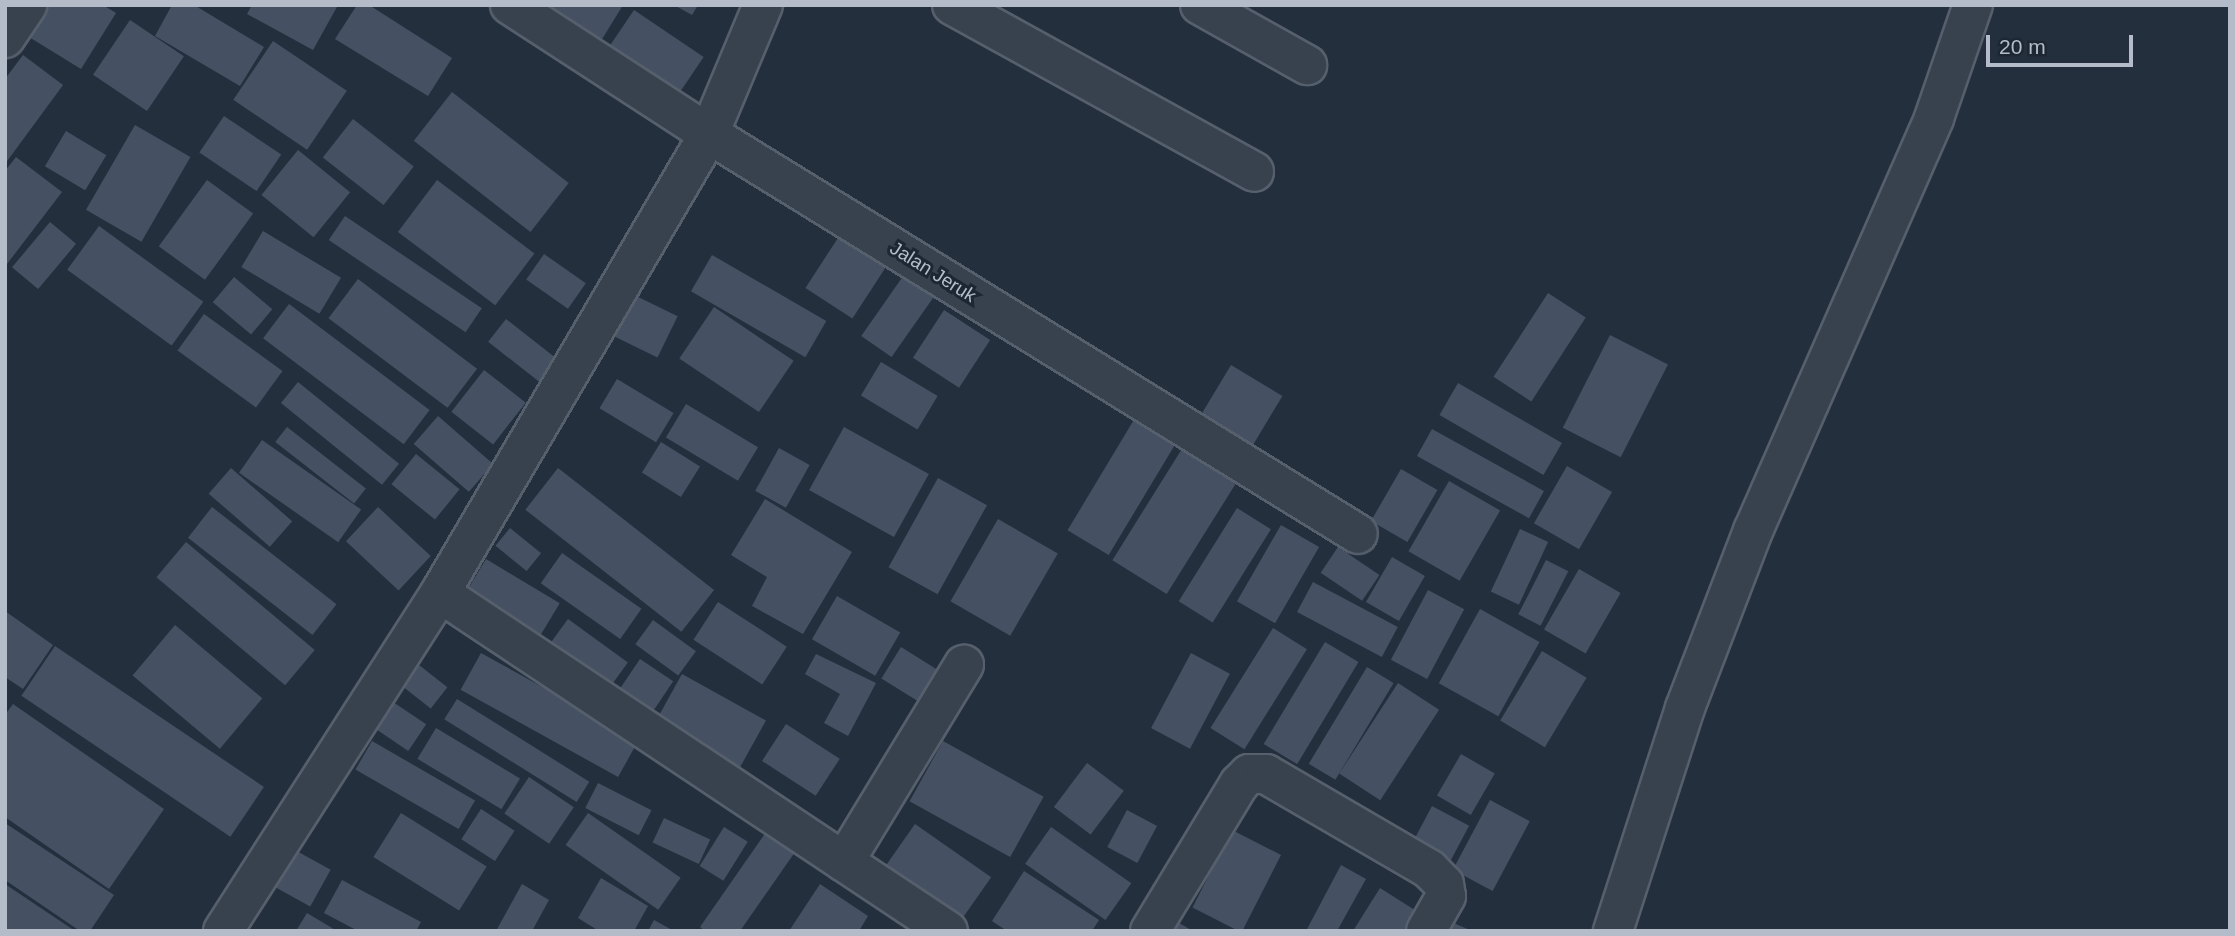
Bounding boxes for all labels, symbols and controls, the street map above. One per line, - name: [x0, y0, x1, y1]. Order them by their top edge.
- scale bar: [1990, 21, 2137, 65]
- text: 20 m: [1999, 35, 2046, 58]
- street label: Jalan Jeruk: [886, 237, 980, 307]

